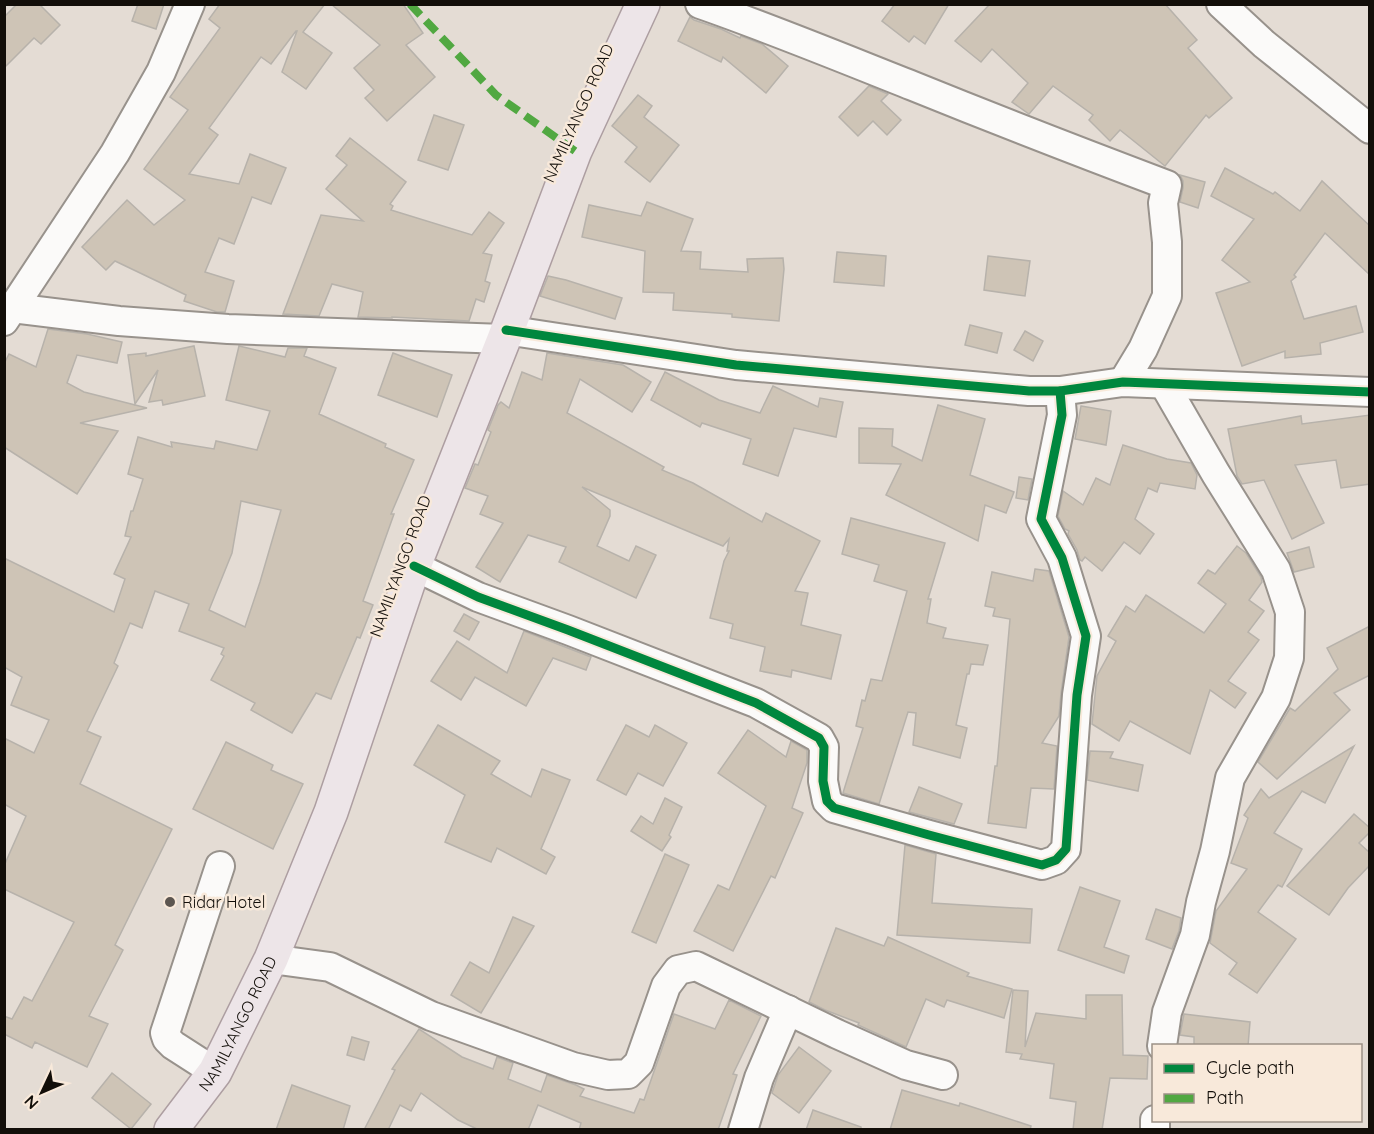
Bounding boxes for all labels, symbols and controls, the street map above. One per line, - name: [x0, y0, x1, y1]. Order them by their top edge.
- street label: NAMILYANGO ROAD: [538, 41, 618, 185]
- street label: NAMILYANGO ROAD: [365, 492, 435, 640]
- place label: Ridar Hotel: [182, 892, 265, 912]
- marker: Ridar Hotel: [163, 895, 177, 909]
- street label: NAMILYANGO ROAD: [194, 953, 281, 1095]
- legend: [1152, 1044, 1362, 1122]
- text: Cycle path: [1206, 1056, 1294, 1079]
- north arrow: [12, 1062, 72, 1122]
- text: Path: [1206, 1086, 1244, 1109]
- text: N: [20, 1091, 42, 1114]

